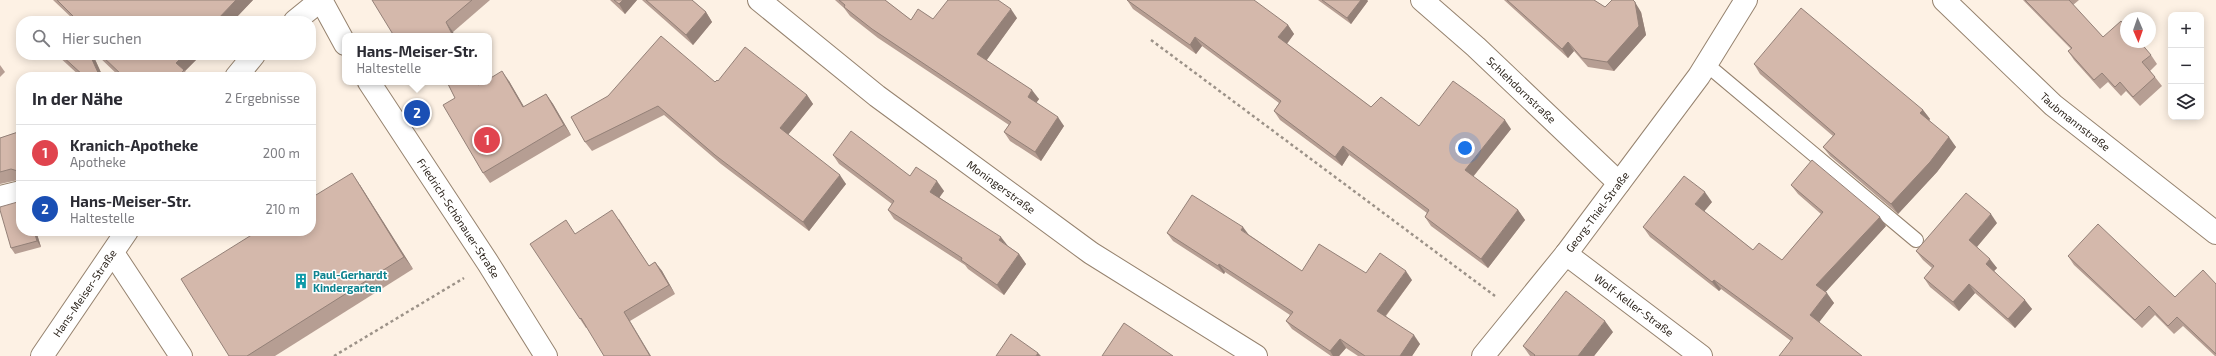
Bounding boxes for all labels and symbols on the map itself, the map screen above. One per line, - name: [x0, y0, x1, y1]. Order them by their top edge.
- north arrow: [2120, 12, 2156, 48]
- street label: Schlehdornstraße: [1484, 54, 1559, 126]
- street label: Taubmannstraße: [2038, 89, 2113, 153]
- pin: 2: [404, 98, 430, 128]
- pin: 1: [474, 125, 500, 155]
- your location: [1455, 138, 1475, 158]
- street label: Friedrich-Schönauer-Straße: [415, 156, 503, 280]
- street label: Moningerstraße: [965, 157, 1038, 216]
- street label: Georg-Thiel-Straße: [1563, 169, 1631, 255]
- street label: Hans-Meiser-Straße: [50, 247, 119, 339]
- place label: Paul-Gerhardt Kindergarten: [313, 268, 388, 294]
- street label: Wolf-Keller-Straße: [1592, 271, 1676, 339]
- building icon: Paul-Gerhardt Kindergarten: [292, 272, 310, 290]

